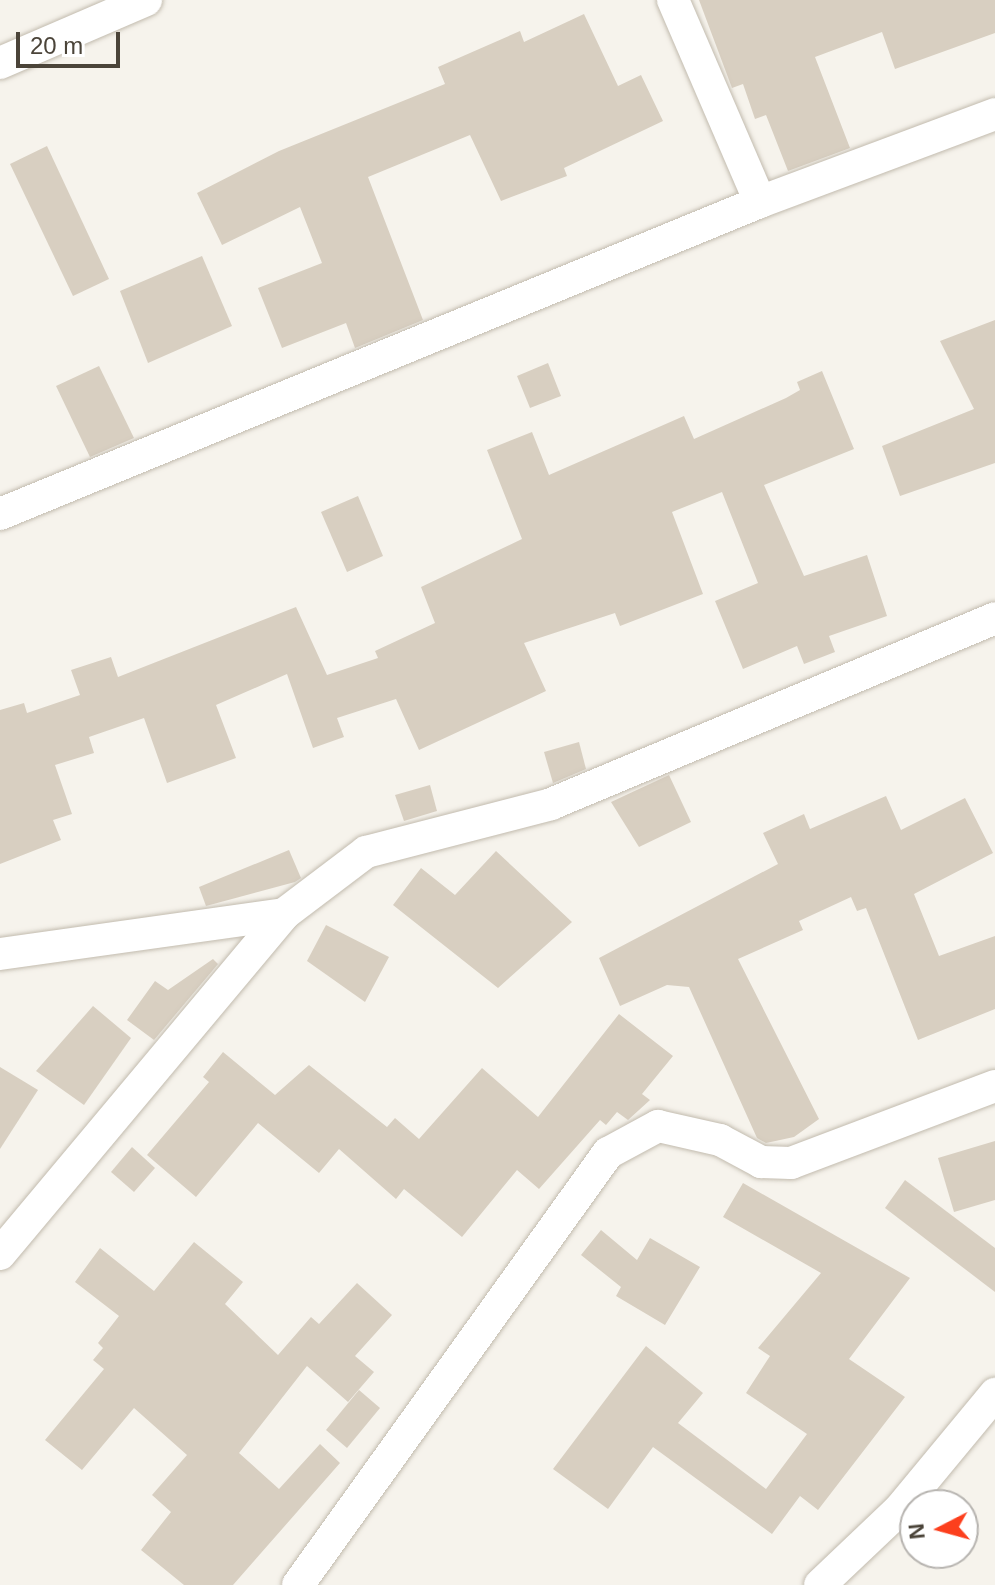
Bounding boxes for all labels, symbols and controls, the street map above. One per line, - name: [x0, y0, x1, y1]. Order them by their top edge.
- scale bar: [20, 16, 124, 66]
- text: 20 m: [30, 32, 83, 59]
- north arrow: [899, 1489, 979, 1569]
- text: N: [903, 1522, 930, 1541]

